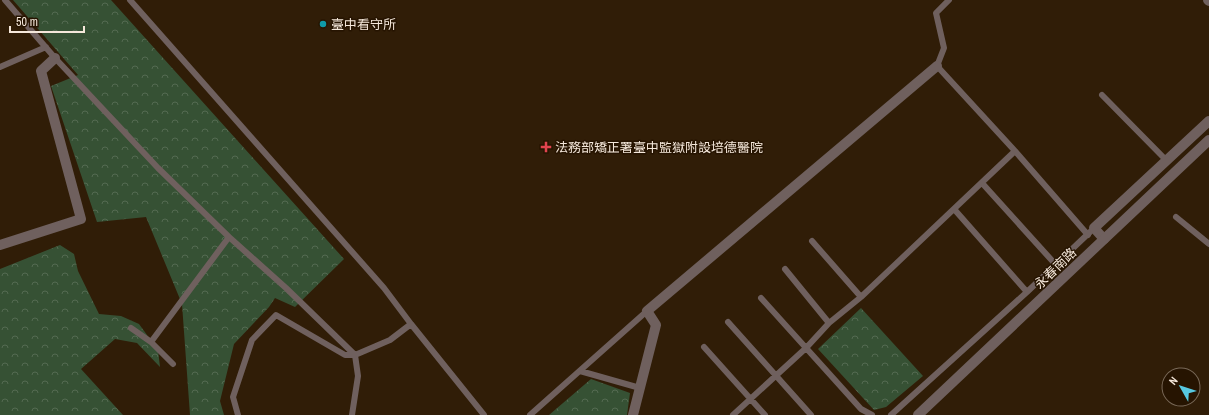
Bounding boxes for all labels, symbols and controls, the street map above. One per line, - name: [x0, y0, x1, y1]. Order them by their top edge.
- scale bar: [10, 8, 84, 34]
- text: 50 m: [16, 14, 38, 30]
- place label: 臺中看守所: [331, 16, 396, 33]
- marker: 臺中看守所: [318, 19, 328, 29]
- place label: 法務部矯正署臺中監獄附設培德醫院: [555, 139, 763, 156]
- marker: 法務部矯正署臺中監獄附設培德醫院: [540, 141, 552, 153]
- street label: 永春南路: [1031, 244, 1080, 293]
- north arrow: [1161, 367, 1201, 407]
- text: N: [1166, 374, 1181, 388]

